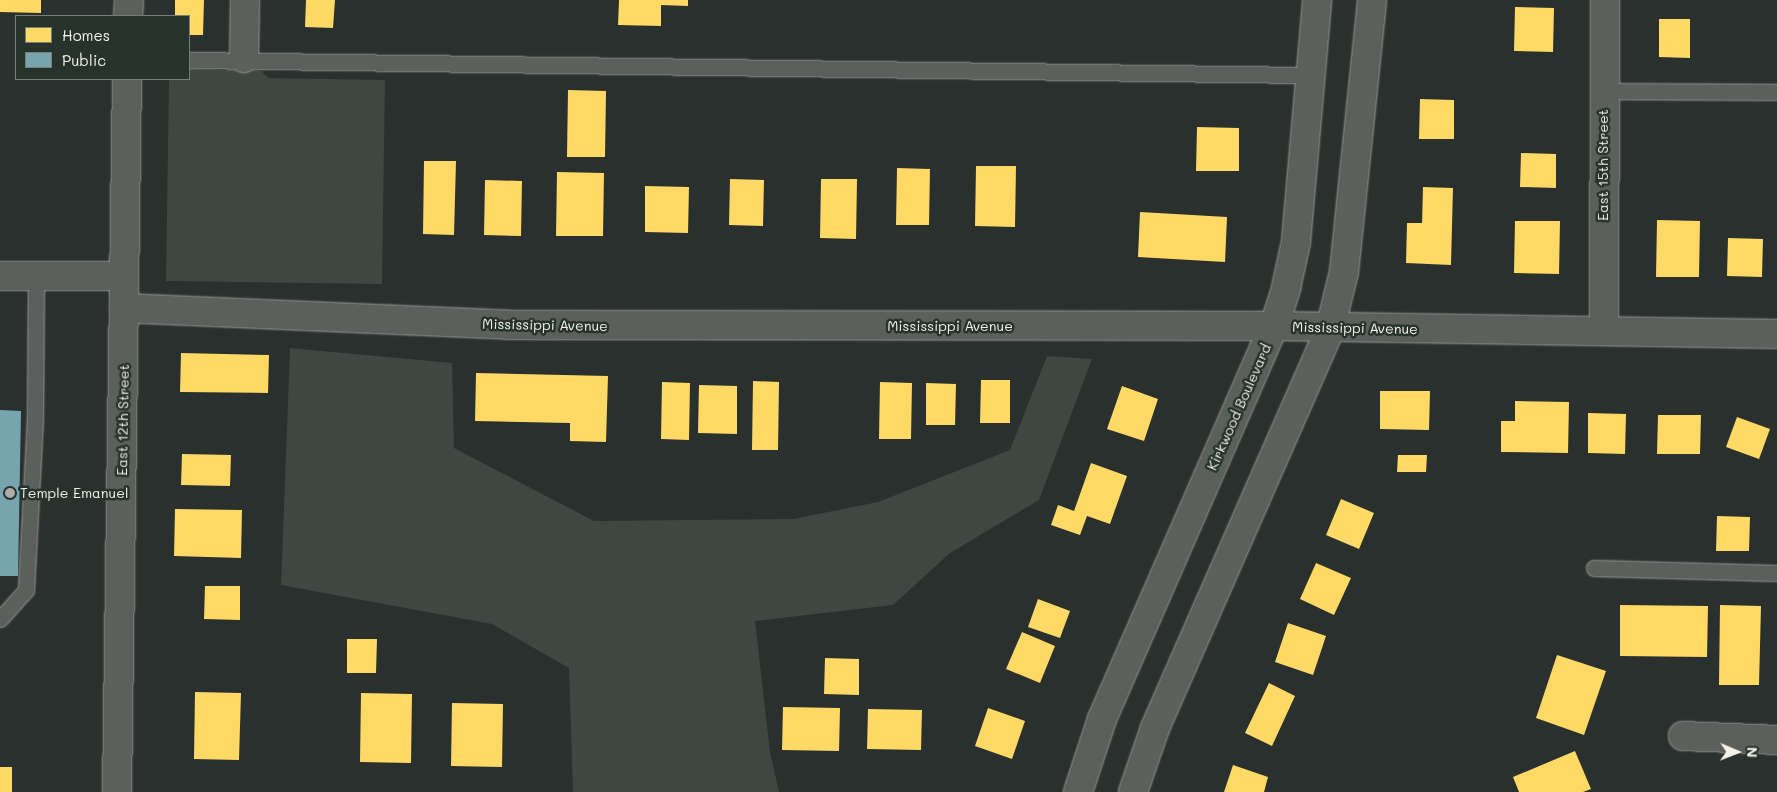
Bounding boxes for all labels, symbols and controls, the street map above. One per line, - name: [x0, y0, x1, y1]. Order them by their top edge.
- legend: [15, 15, 190, 80]
- text: Homes: [62, 25, 110, 45]
- text: Public: [62, 50, 106, 70]
- street label: East 15th Street: [1595, 109, 1611, 221]
- street label: Mississippi Avenue: [482, 316, 608, 334]
- street label: Mississippi Avenue: [887, 318, 1013, 334]
- street label: Mississippi Avenue: [1292, 319, 1418, 337]
- street label: Kirkwood Boulevard: [1203, 341, 1275, 473]
- street label: East 12th Street: [114, 364, 132, 476]
- place label: Temple Emanuel: [20, 485, 128, 501]
- marker: Temple Emanuel: [4, 487, 16, 499]
- north arrow: [1712, 727, 1762, 777]
- text: N: [1743, 747, 1762, 758]

